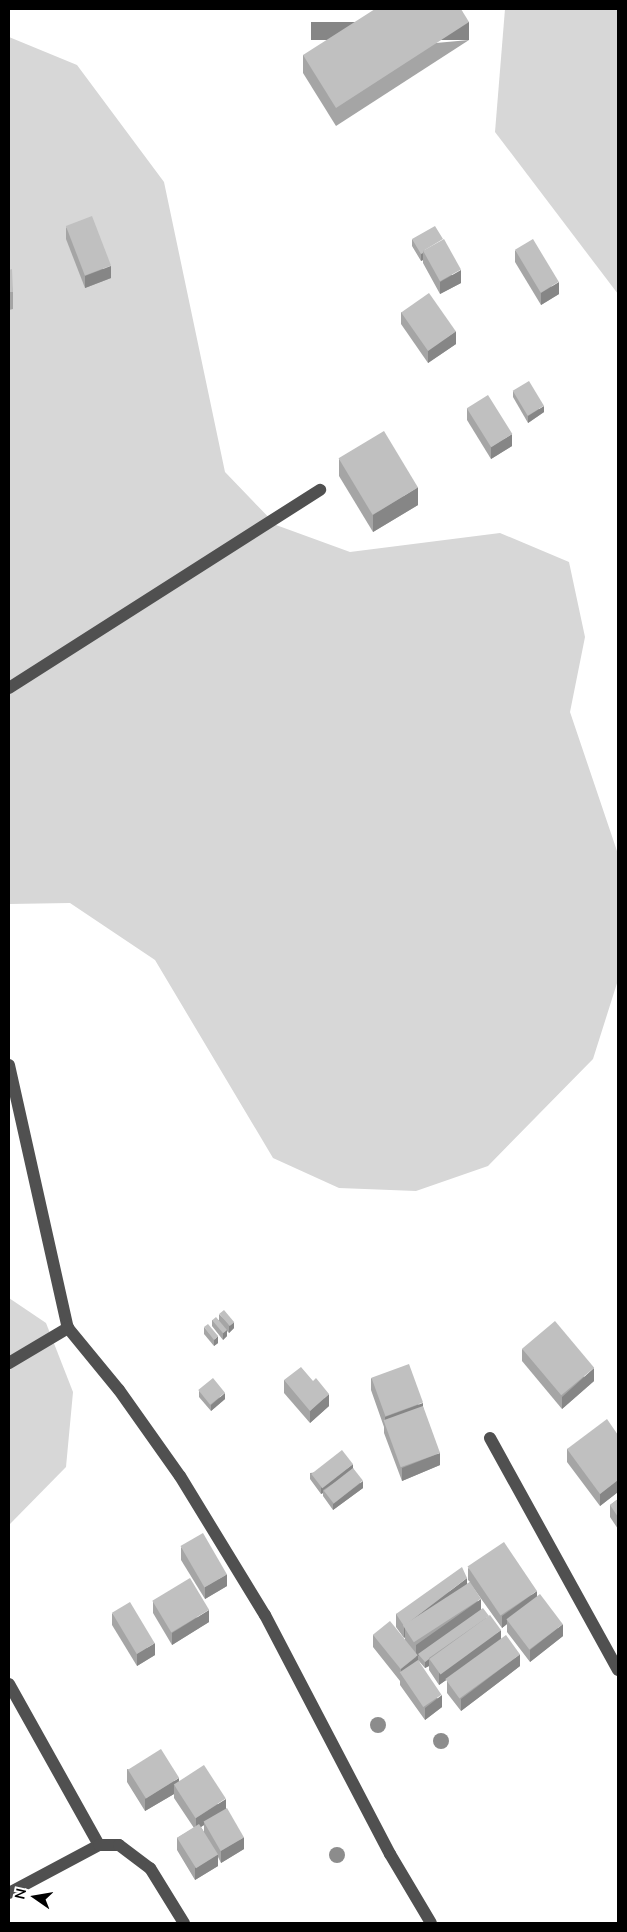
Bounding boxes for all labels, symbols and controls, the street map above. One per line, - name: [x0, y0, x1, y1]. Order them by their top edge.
- north arrow: [10, 1872, 60, 1922]
- text: N: [10, 1886, 30, 1901]

